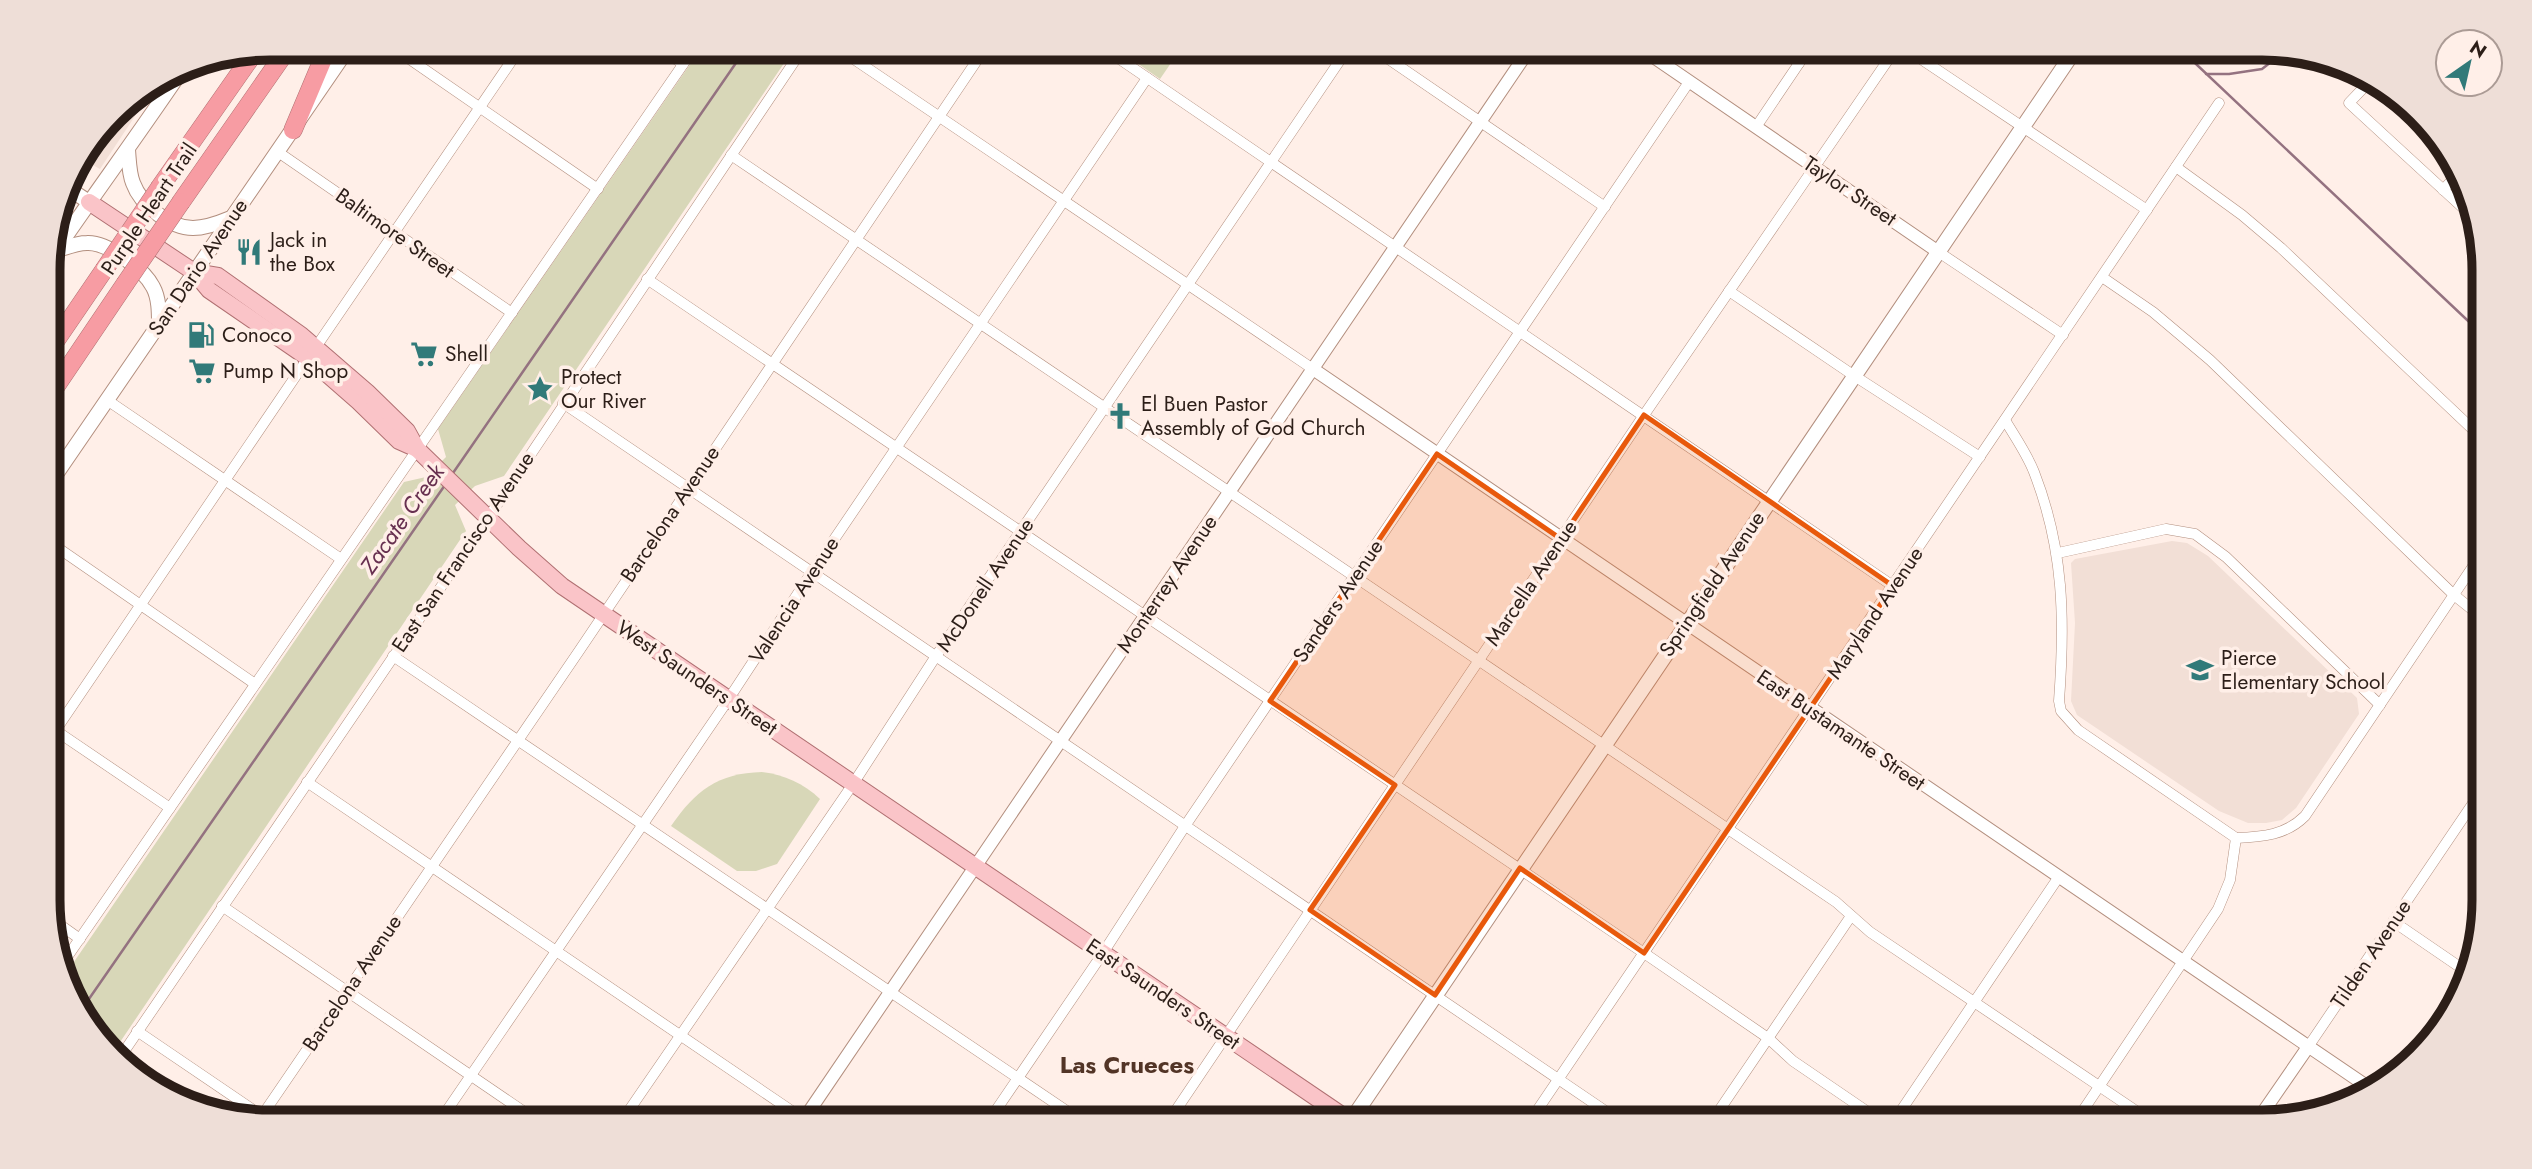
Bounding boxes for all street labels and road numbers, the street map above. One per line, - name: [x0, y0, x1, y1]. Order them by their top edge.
- street label: Purple Heart Trail: [94, 137, 204, 281]
- street label: Taylor Street: [1797, 149, 1903, 233]
- street label: Baltimore Street: [329, 181, 461, 285]
- street label: San Dario Avenue: [141, 192, 255, 341]
- street label: Barcelona Avenue: [613, 440, 727, 588]
- street label: East San Francisco Avenue: [385, 446, 542, 658]
- street label: Springfield Avenue: [1652, 505, 1772, 663]
- street label: Monterrey Avenue: [1110, 509, 1225, 659]
- street label: McDonell Avenue: [929, 512, 1041, 658]
- street label: Marcella Avenue: [1478, 514, 1584, 652]
- street label: Valencia Avenue: [742, 531, 846, 669]
- street label: Sanders Avenue: [1286, 533, 1390, 669]
- street label: Maryland Avenue: [1820, 541, 1931, 685]
- street label: West Saunders Street: [611, 613, 783, 743]
- street label: East Bustamante Street: [1751, 662, 1931, 798]
- street label: Tilden Avenue: [2323, 893, 2419, 1014]
- street label: Barcelona Avenue: [295, 909, 409, 1057]
- street label: East Saunders Street: [1080, 931, 1246, 1057]

